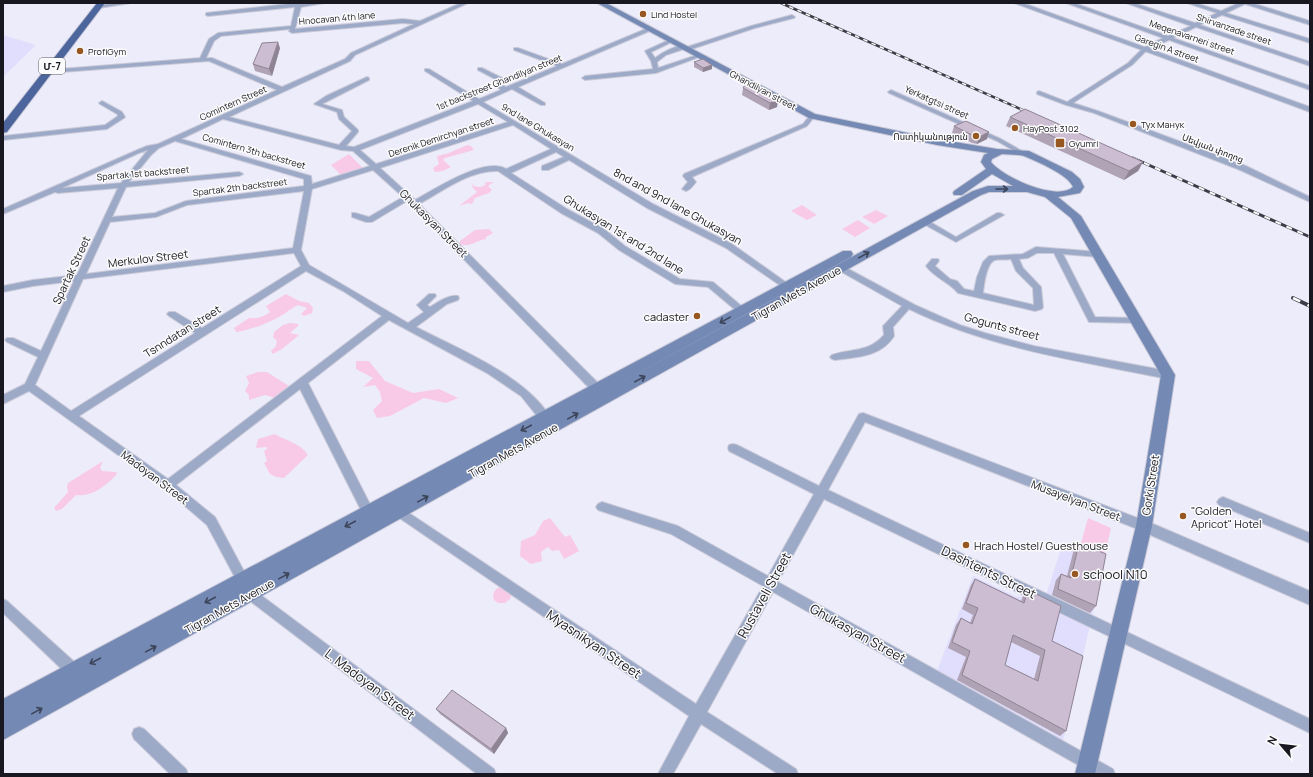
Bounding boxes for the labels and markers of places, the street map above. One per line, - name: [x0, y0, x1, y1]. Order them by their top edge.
- place label: Lind Hostel: [651, 8, 697, 21]
- marker: Lind Hostel: [638, 9, 648, 19]
- place label: ProfiGym: [88, 45, 126, 58]
- marker: ProfiGym: [75, 46, 85, 56]
- place label: Тух Манук: [1141, 118, 1185, 131]
- marker: Тух Манук: [1128, 119, 1138, 129]
- place label: HayPost 3102: [1023, 122, 1079, 135]
- marker: HayPost 3102: [1010, 123, 1020, 133]
- place label: Ոստիկանություն: [893, 130, 968, 143]
- marker: Ոստիկանություն: [971, 131, 981, 141]
- marker: Gyumri: [1054, 137, 1066, 149]
- place label: Gyumri: [1069, 137, 1098, 150]
- place label: cadaster: [644, 309, 689, 324]
- marker: cadaster: [692, 311, 702, 321]
- place label: "Golden Apricot" Hotel: [1191, 503, 1262, 531]
- marker: "Golden Apricot" Hotel: [1178, 511, 1188, 521]
- place label: Hrach Hostel/ Guesthouse: [974, 538, 1109, 553]
- marker: Hrach Hostel/ Guesthouse: [961, 540, 971, 550]
- place label: school N10: [1083, 565, 1148, 583]
- marker: school N10: [1070, 569, 1080, 579]

